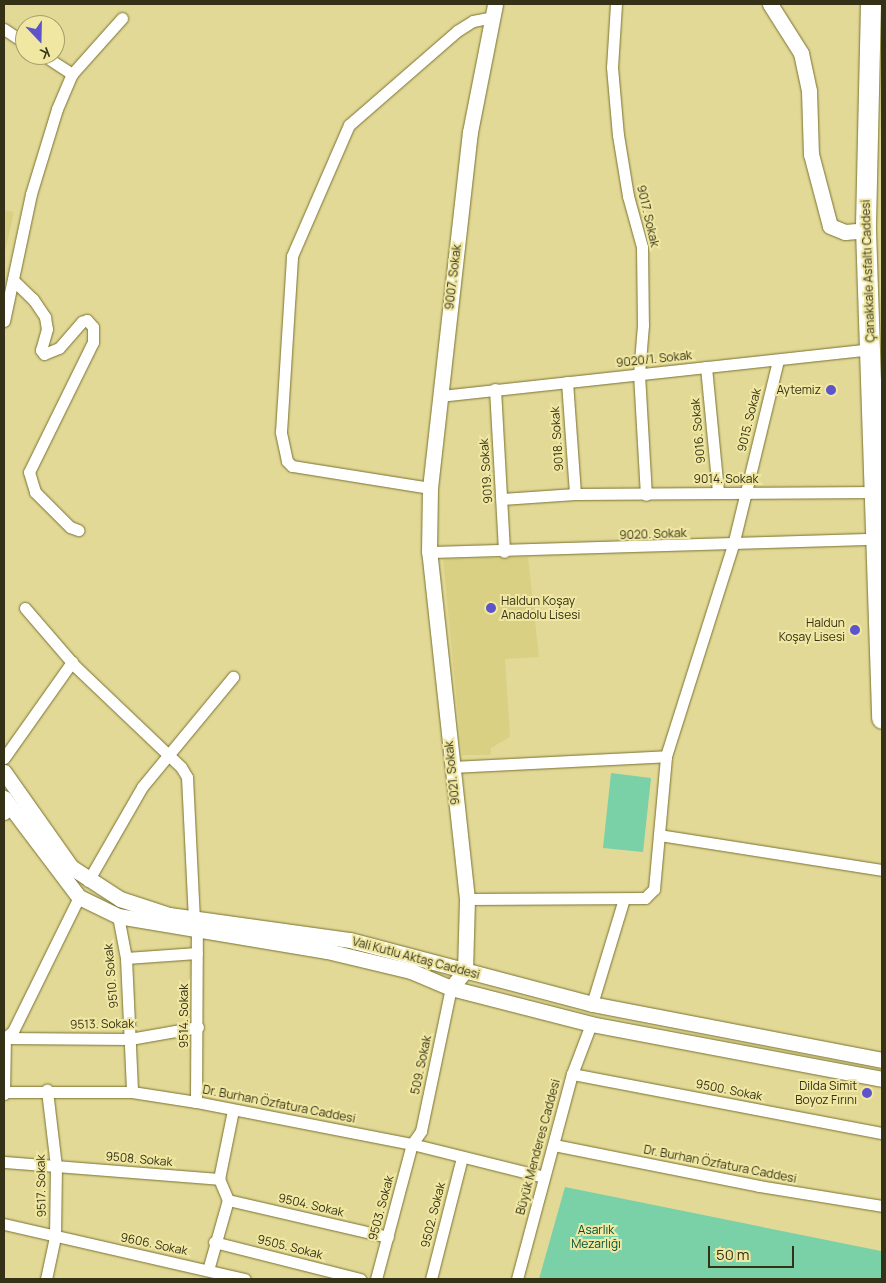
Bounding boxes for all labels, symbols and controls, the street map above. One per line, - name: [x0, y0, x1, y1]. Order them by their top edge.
- north arrow: [15, 15, 65, 65]
- text: K: [38, 43, 53, 64]
- street label: 9017. Sokak: [634, 184, 662, 248]
- street label: Çanakkale Asfaltı Caddesi: [858, 199, 878, 343]
- street label: 9007. Sokak: [442, 243, 464, 311]
- street label: 9020/1. Sokak: [615, 348, 693, 370]
- place label: Aytemiz: [776, 383, 821, 397]
- marker: Aytemiz: [825, 384, 837, 396]
- street label: 9015. Sokak: [734, 387, 764, 453]
- street label: 9016. Sokak: [688, 398, 708, 464]
- street label: 9018. Sokak: [548, 406, 566, 472]
- street label: 9019. Sokak: [477, 438, 495, 504]
- street label: 9014. Sokak: [694, 472, 758, 486]
- street label: 9020. Sokak: [619, 526, 687, 542]
- place label: Haldun Koşay Anadolu Lisesi: [501, 594, 580, 622]
- marker: Haldun Koşay Anadolu Lisesi: [485, 602, 497, 614]
- place label: Haldun Koşay Lisesi: [779, 616, 845, 644]
- marker: Haldun Koşay Lisesi: [849, 624, 861, 636]
- street label: 9021. Sokak: [441, 740, 463, 806]
- street label: Vali Kutlu Aktaş Caddesi: [351, 934, 481, 982]
- street label: 9510. Sokak: [101, 943, 121, 1009]
- street label: 9514. Sokak: [177, 984, 191, 1048]
- street label: 9513. Sokak: [70, 1016, 134, 1032]
- street label: 509. Sokak: [408, 1034, 434, 1096]
- street label: 9500. Sokak: [694, 1076, 764, 1104]
- street label: Büyük Menderes Caddesi: [513, 1078, 563, 1216]
- place label: Dilda Simit Boyoz Fırını: [795, 1079, 857, 1107]
- street label: Dr. Burhan Özfatura Caddesi: [201, 1082, 357, 1126]
- marker: Dilda Simit Boyoz Fırını: [861, 1087, 873, 1099]
- street label: Dr. Burhan Özfatura Caddesi: [642, 1142, 798, 1186]
- street label: 9508. Sokak: [105, 1149, 173, 1169]
- street label: 9517. Sokak: [33, 1154, 49, 1218]
- street label: 9503. Sokak: [365, 1174, 397, 1242]
- street label: 9502. Sokak: [418, 1181, 448, 1249]
- street label: 9504. Sokak: [277, 1190, 345, 1220]
- park label: Asarlık Mezarlığı: [571, 1223, 621, 1251]
- street label: 9606. Sokak: [119, 1230, 189, 1258]
- street label: 9505. Sokak: [256, 1232, 324, 1262]
- scale bar: [711, 1236, 797, 1268]
- text: 50 m: [716, 1244, 750, 1265]

